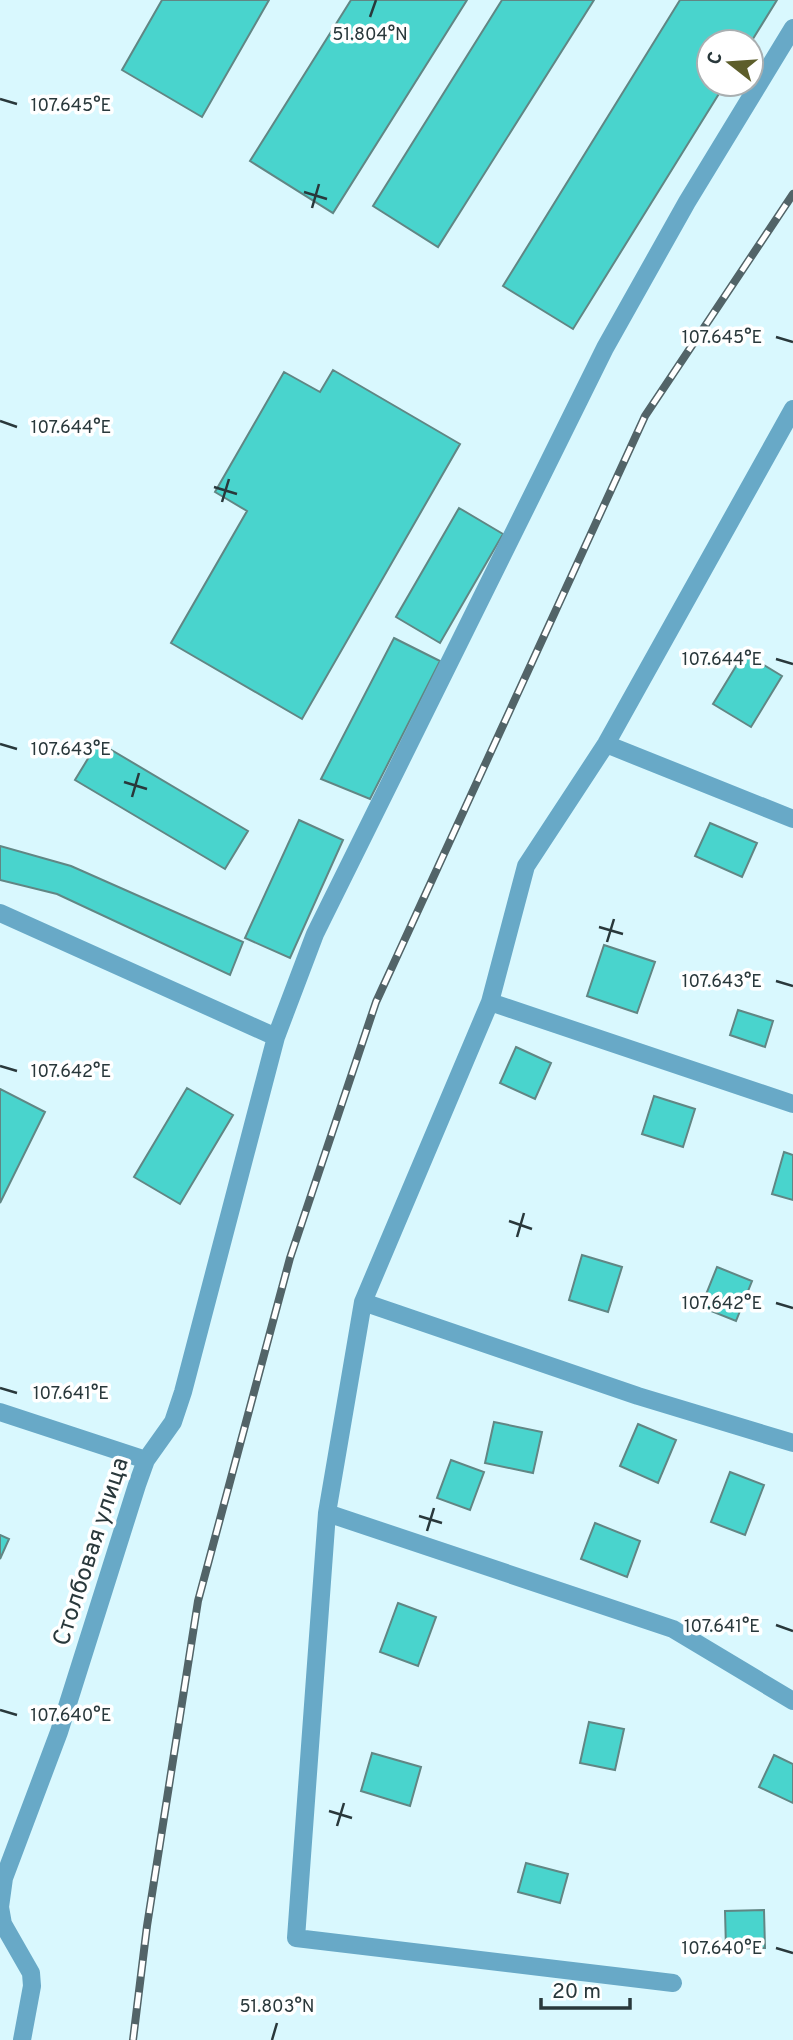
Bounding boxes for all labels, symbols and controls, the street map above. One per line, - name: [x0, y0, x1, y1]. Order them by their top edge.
- text: 51.804°N: [332, 24, 408, 47]
- north arrow: [695, 28, 765, 98]
- text: С: [702, 49, 729, 68]
- text: 107.645°E: [31, 95, 111, 118]
- text: 107.645°E: [682, 327, 762, 350]
- text: 107.644°E: [31, 417, 111, 440]
- text: 107.644°E: [682, 649, 762, 672]
- text: 107.643°E: [31, 739, 111, 762]
- text: 107.643°E: [682, 971, 762, 994]
- text: 107.642°E: [31, 1061, 111, 1084]
- text: 107.642°E: [682, 1293, 762, 1316]
- text: 107.641°E: [33, 1383, 109, 1406]
- street label: Столбовая улица: [47, 1454, 137, 1650]
- text: 107.641°E: [684, 1616, 760, 1639]
- text: 107.640°E: [30, 1705, 112, 1728]
- text: 107.640°E: [681, 1938, 763, 1961]
- scale bar: [541, 1966, 630, 2010]
- text: 20 m: [552, 1979, 601, 2006]
- text: 51.803°N: [239, 1996, 315, 2019]

